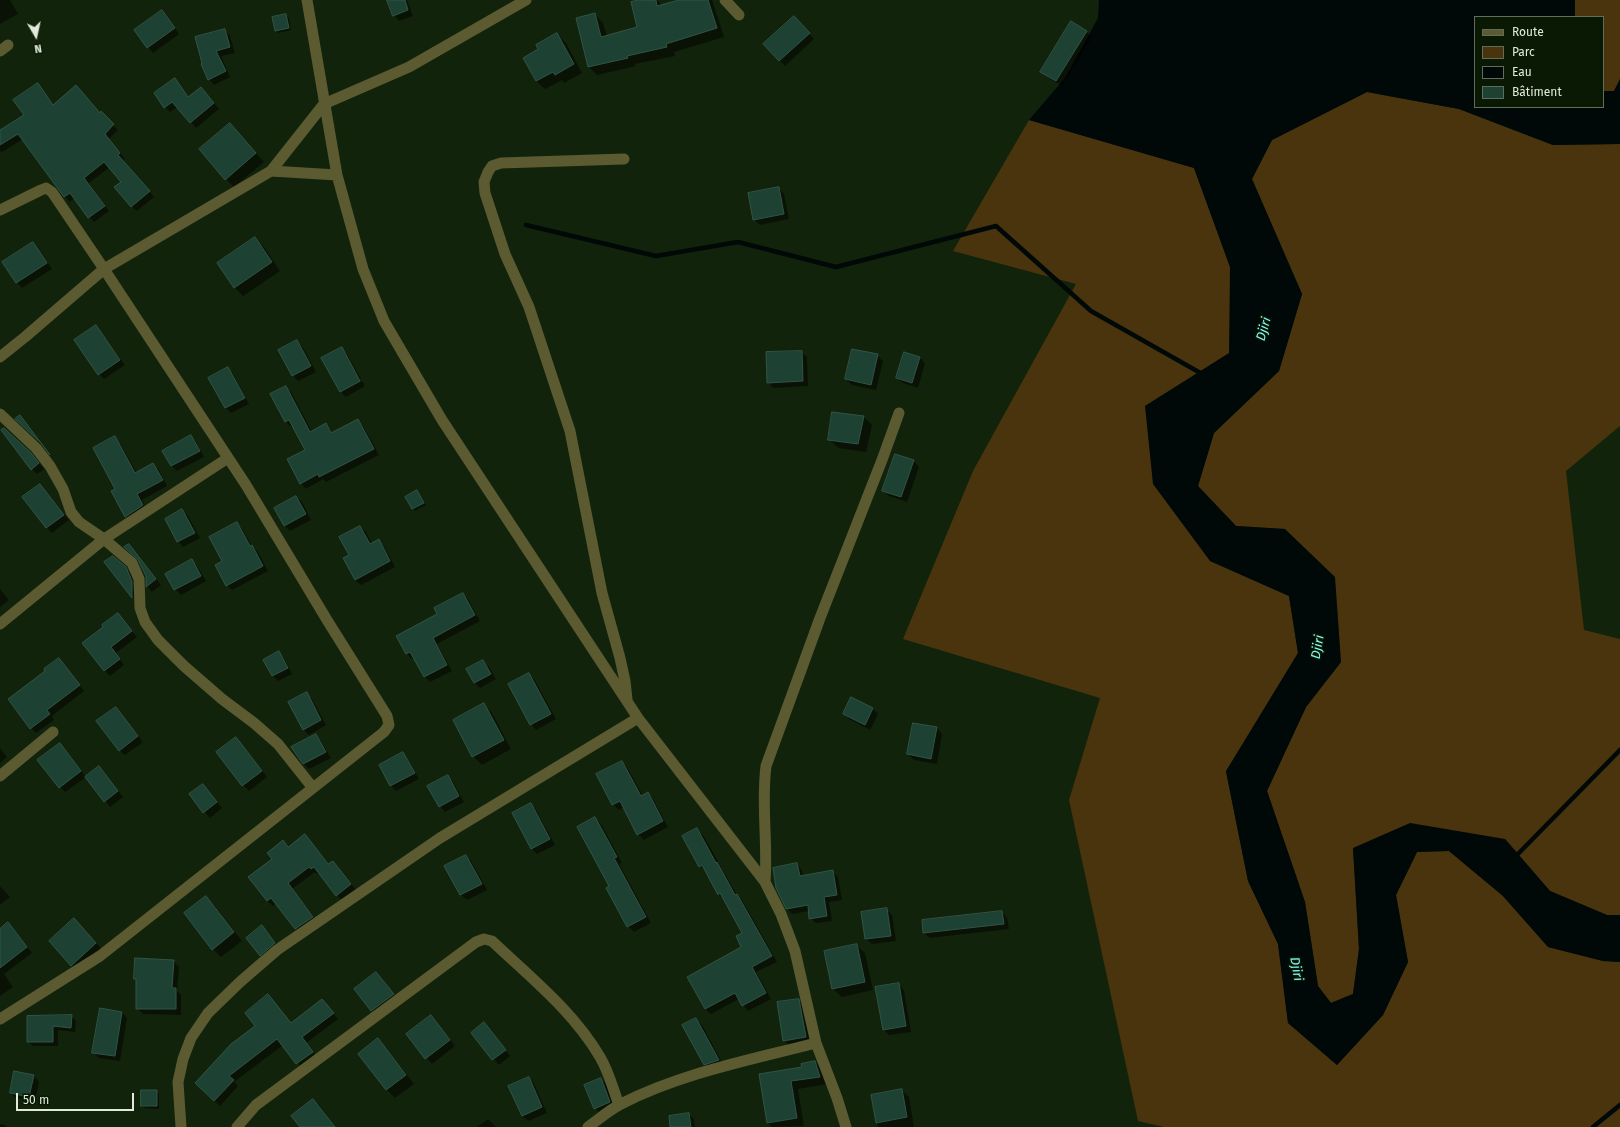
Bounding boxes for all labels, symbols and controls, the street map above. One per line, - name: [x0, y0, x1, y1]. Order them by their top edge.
- north arrow: [16, 16, 56, 56]
- legend: [1474, 16, 1604, 108]
- text: Route: [1512, 25, 1544, 39]
- text: N: [33, 41, 43, 55]
- text: Parc: [1512, 45, 1535, 59]
- text: Eau: [1512, 65, 1532, 79]
- text: Bâtiment: [1512, 85, 1562, 99]
- water label: Djiri: [1253, 315, 1275, 343]
- water label: Djiri: [1308, 634, 1328, 660]
- water label: Djiri: [1286, 956, 1306, 982]
- scale bar: [18, 1085, 136, 1111]
- text: 50 m: [23, 1093, 49, 1107]

